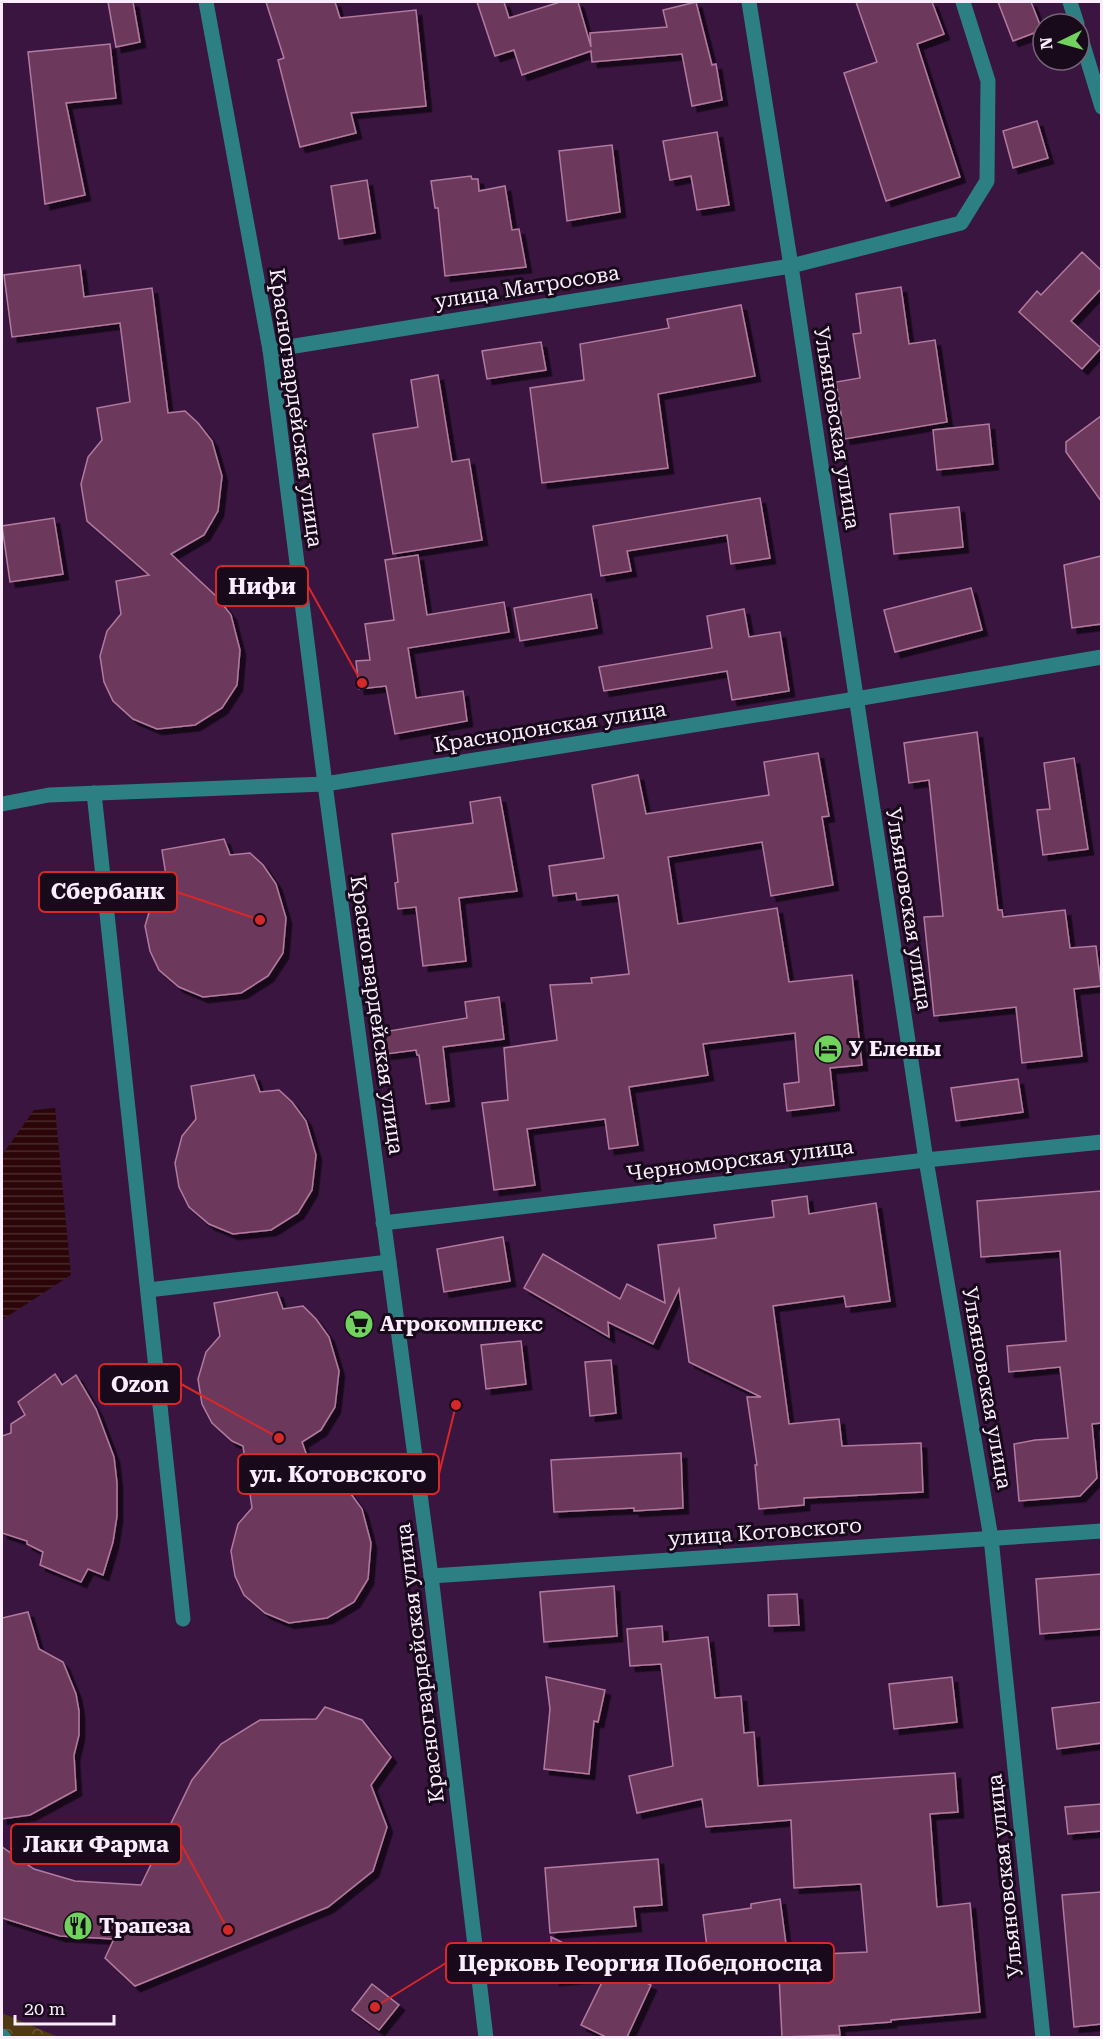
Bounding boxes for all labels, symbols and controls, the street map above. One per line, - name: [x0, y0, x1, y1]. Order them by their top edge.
- north arrow: [1031, 12, 1091, 72]
- text: N: [1037, 36, 1057, 50]
- street label: улица Матросова: [433, 260, 622, 313]
- street label: Красногвардейская улица: [265, 267, 328, 550]
- street label: Ульяновская улица: [809, 325, 865, 532]
- callout: Нифи: [216, 566, 308, 606]
- text: Нифи: [228, 574, 296, 599]
- street label: Краснодонская улица: [432, 697, 668, 757]
- street label: Ульяновская улица: [881, 806, 937, 1013]
- callout: Сбербанк: [39, 872, 177, 912]
- street label: Красногвардейская улица: [346, 874, 409, 1157]
- text: Сбербанк: [51, 879, 165, 904]
- hotel icon: У Елены: [812, 1033, 844, 1065]
- place label: У Елены: [849, 1037, 941, 1061]
- street label: Черноморская улица: [625, 1134, 856, 1186]
- street label: Ульяновская улица: [957, 1285, 1017, 1492]
- supermarket icon: Агрокомплекс: [343, 1308, 375, 1340]
- place label: Агрокомплекс: [380, 1312, 543, 1336]
- callout: Ozon: [99, 1364, 181, 1404]
- text: Ozon: [111, 1372, 169, 1397]
- callout: ул. Котовского: [238, 1454, 439, 1494]
- text: ул. Котовского: [250, 1462, 426, 1487]
- street label: улица Котовского: [667, 1513, 863, 1551]
- street label: Красногвардейская улица: [391, 1521, 449, 1804]
- street label: Ульяновская улица: [982, 1772, 1028, 1979]
- callout: Лаки Фарма: [11, 1824, 181, 1864]
- text: Лаки Фарма: [23, 1832, 169, 1857]
- restaurant icon: Трапеза: [62, 1910, 94, 1942]
- place label: Трапеза: [99, 1914, 191, 1938]
- callout: Церковь Георгия Победоносца: [446, 1943, 834, 1983]
- text: Церковь Георгия Победоносца: [458, 1951, 822, 1976]
- scale bar: [15, 1988, 114, 2026]
- text: 20 m: [24, 1998, 65, 2019]

